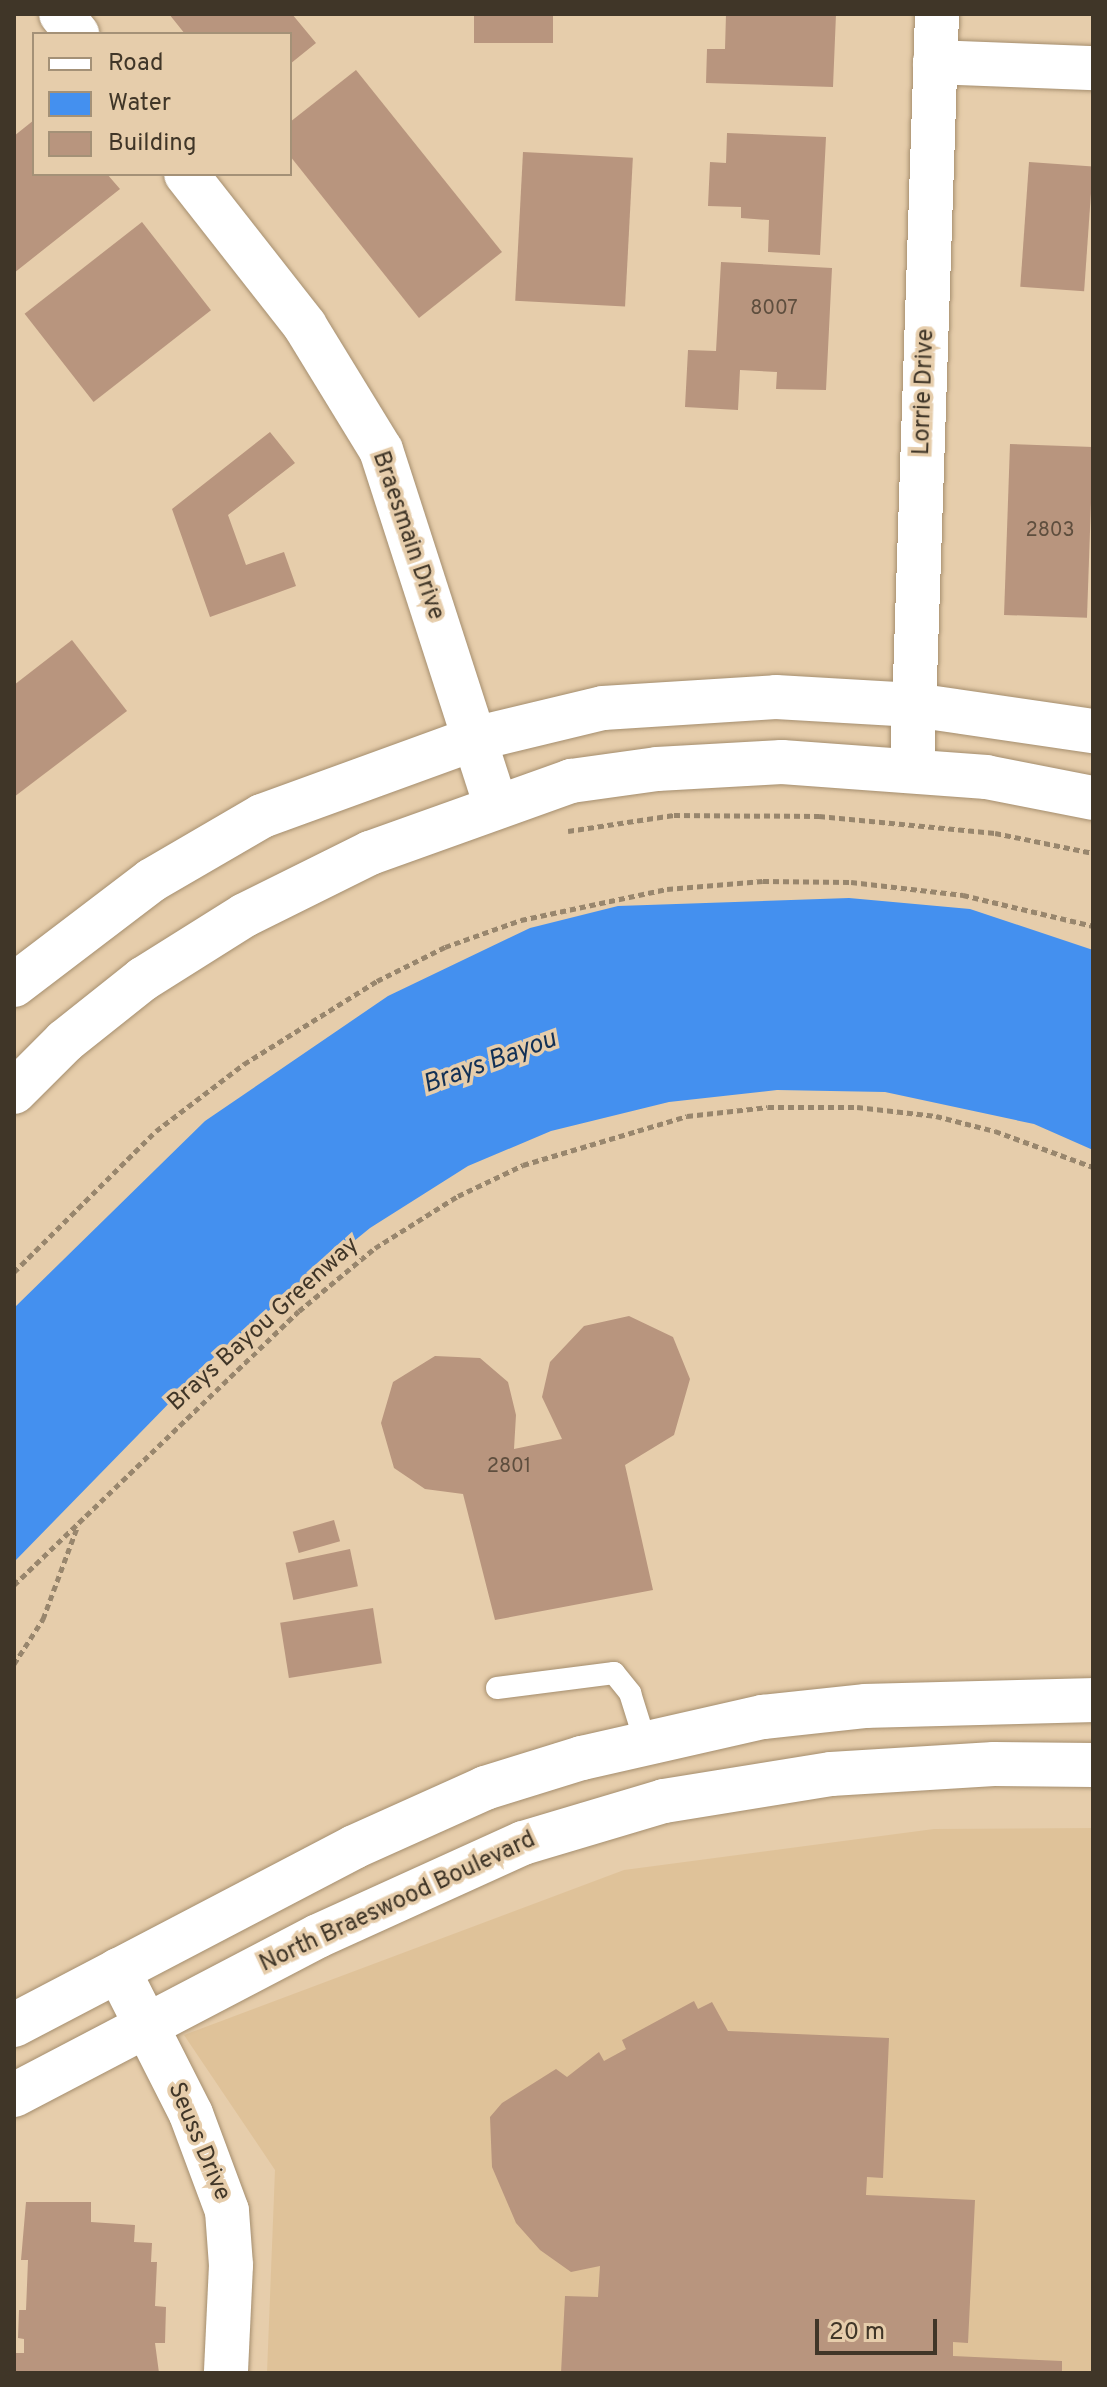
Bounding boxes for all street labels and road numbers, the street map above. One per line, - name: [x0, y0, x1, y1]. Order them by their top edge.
- street label: Lorrie Drive: [908, 328, 942, 456]
- street label: Braesmain Drive: [365, 448, 449, 624]
- street label: Brays Bayou Greenway: [163, 1232, 365, 1418]
- street label: North Braeswood Boulevard: [255, 1826, 541, 1980]
- street label: Seuss Drive: [160, 2079, 236, 2205]

